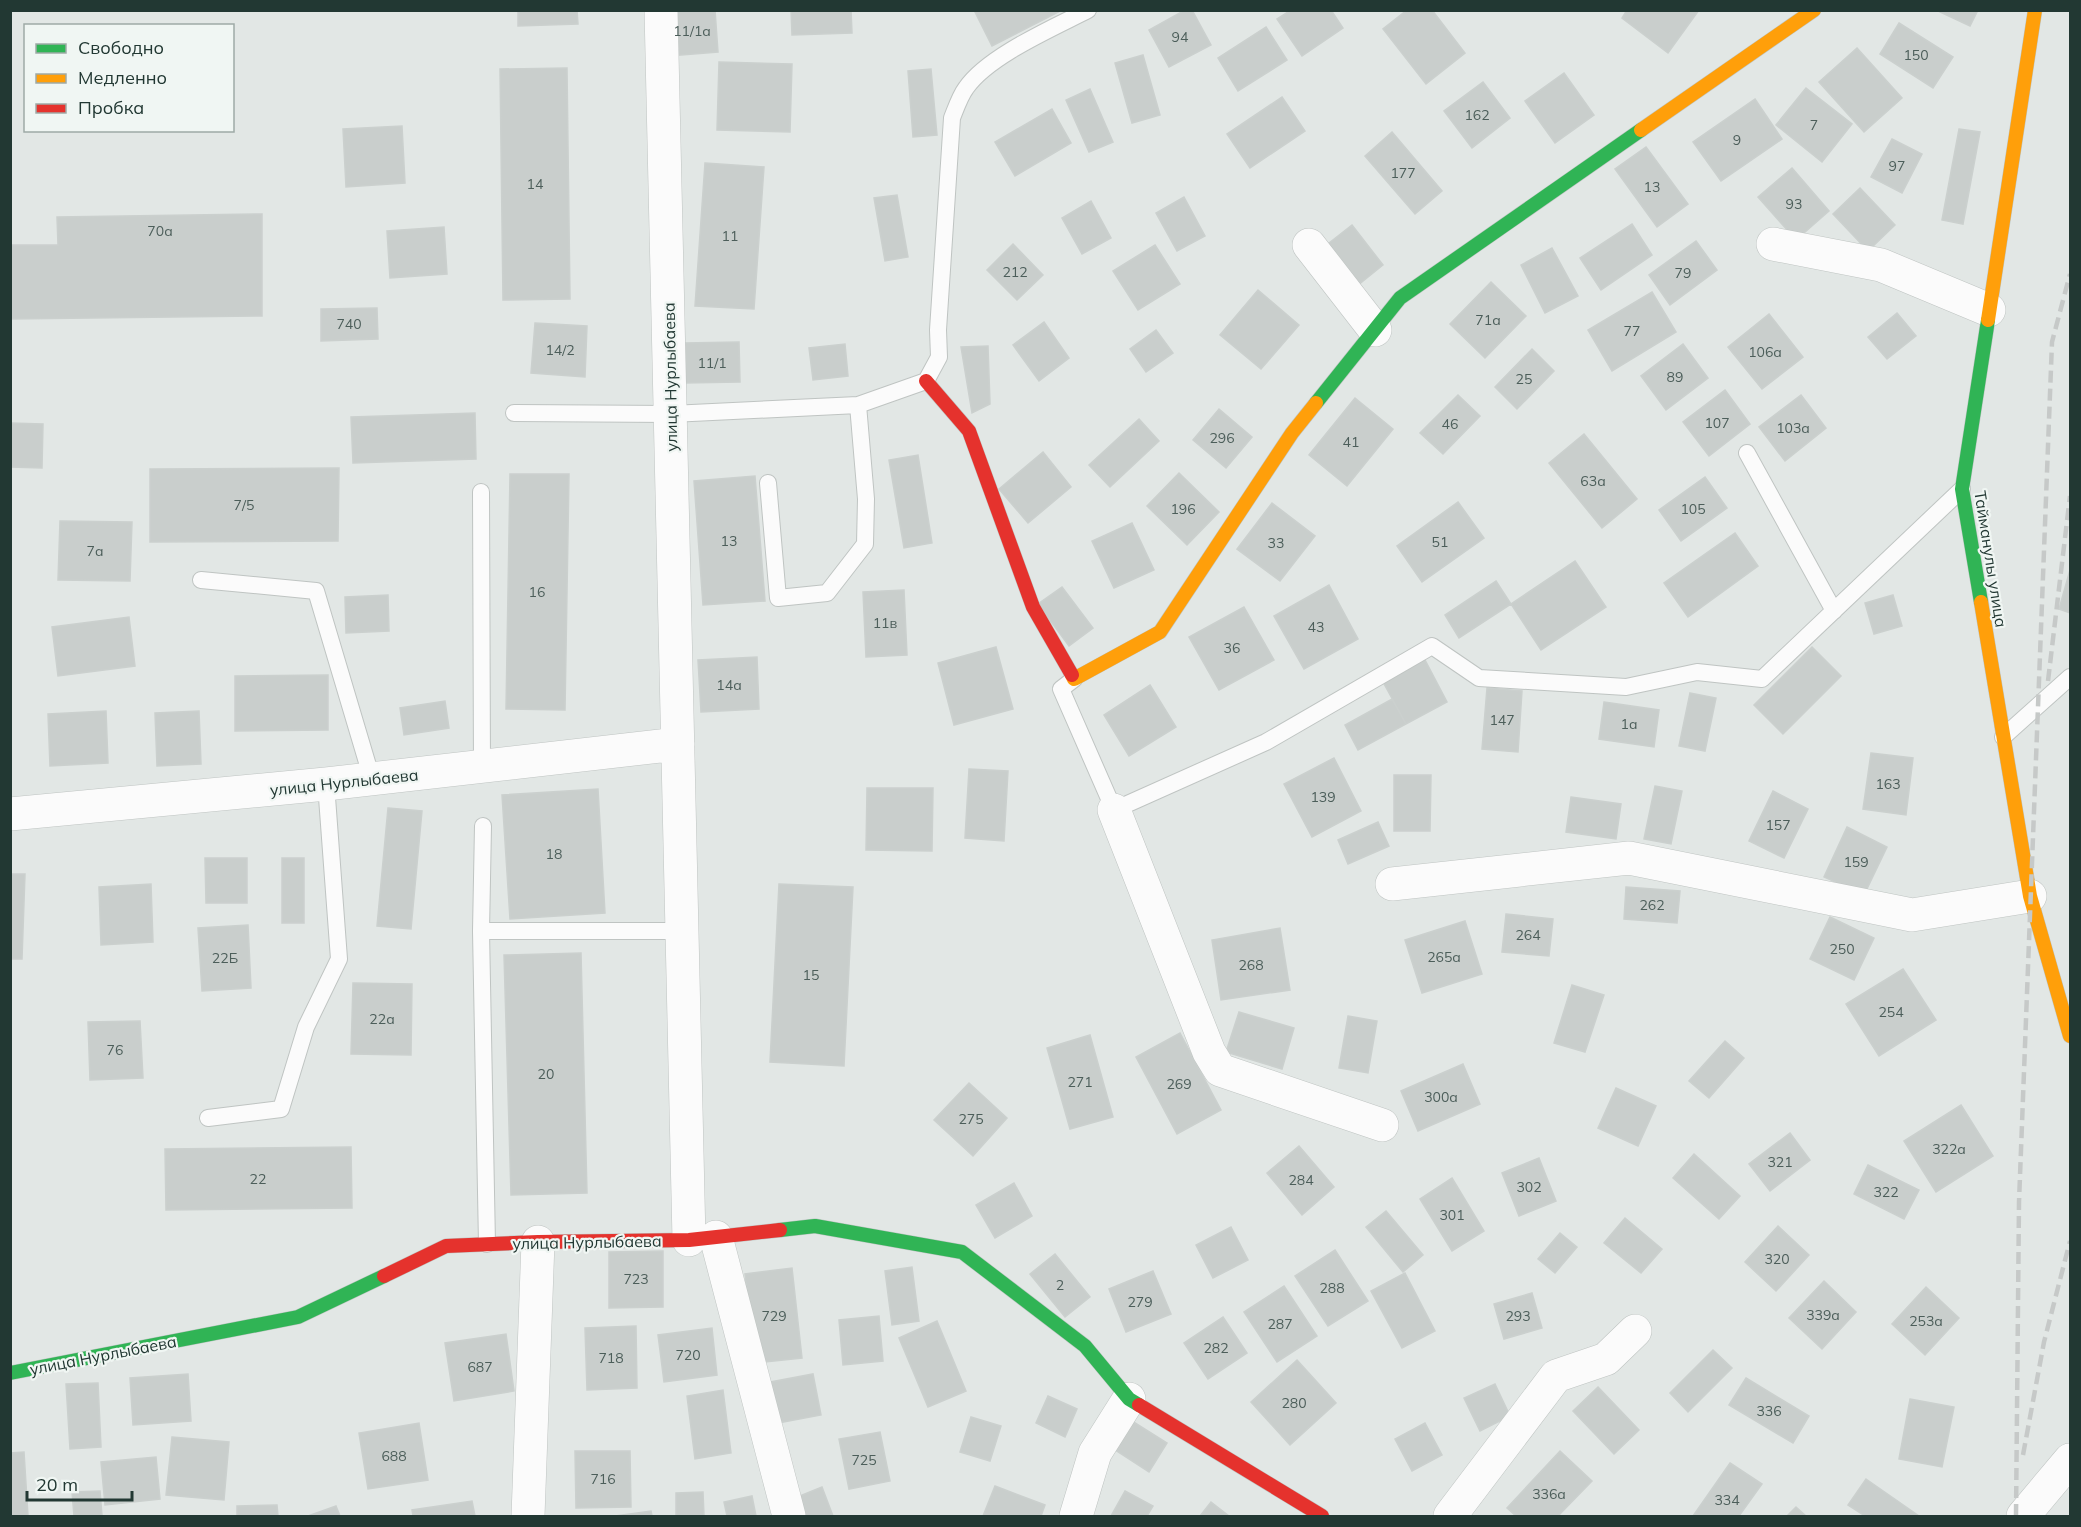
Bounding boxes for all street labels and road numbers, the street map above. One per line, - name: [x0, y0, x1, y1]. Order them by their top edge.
- street label: улица Нурлыбаева: [659, 302, 681, 452]
- street label: Тайманулы улица: [1970, 489, 2012, 629]
- street label: улица Нурлыбаева: [269, 764, 419, 800]
- street label: улица Нурлыбаева: [512, 1231, 662, 1253]
- street label: улица Нурлыбаева: [28, 1331, 178, 1379]

